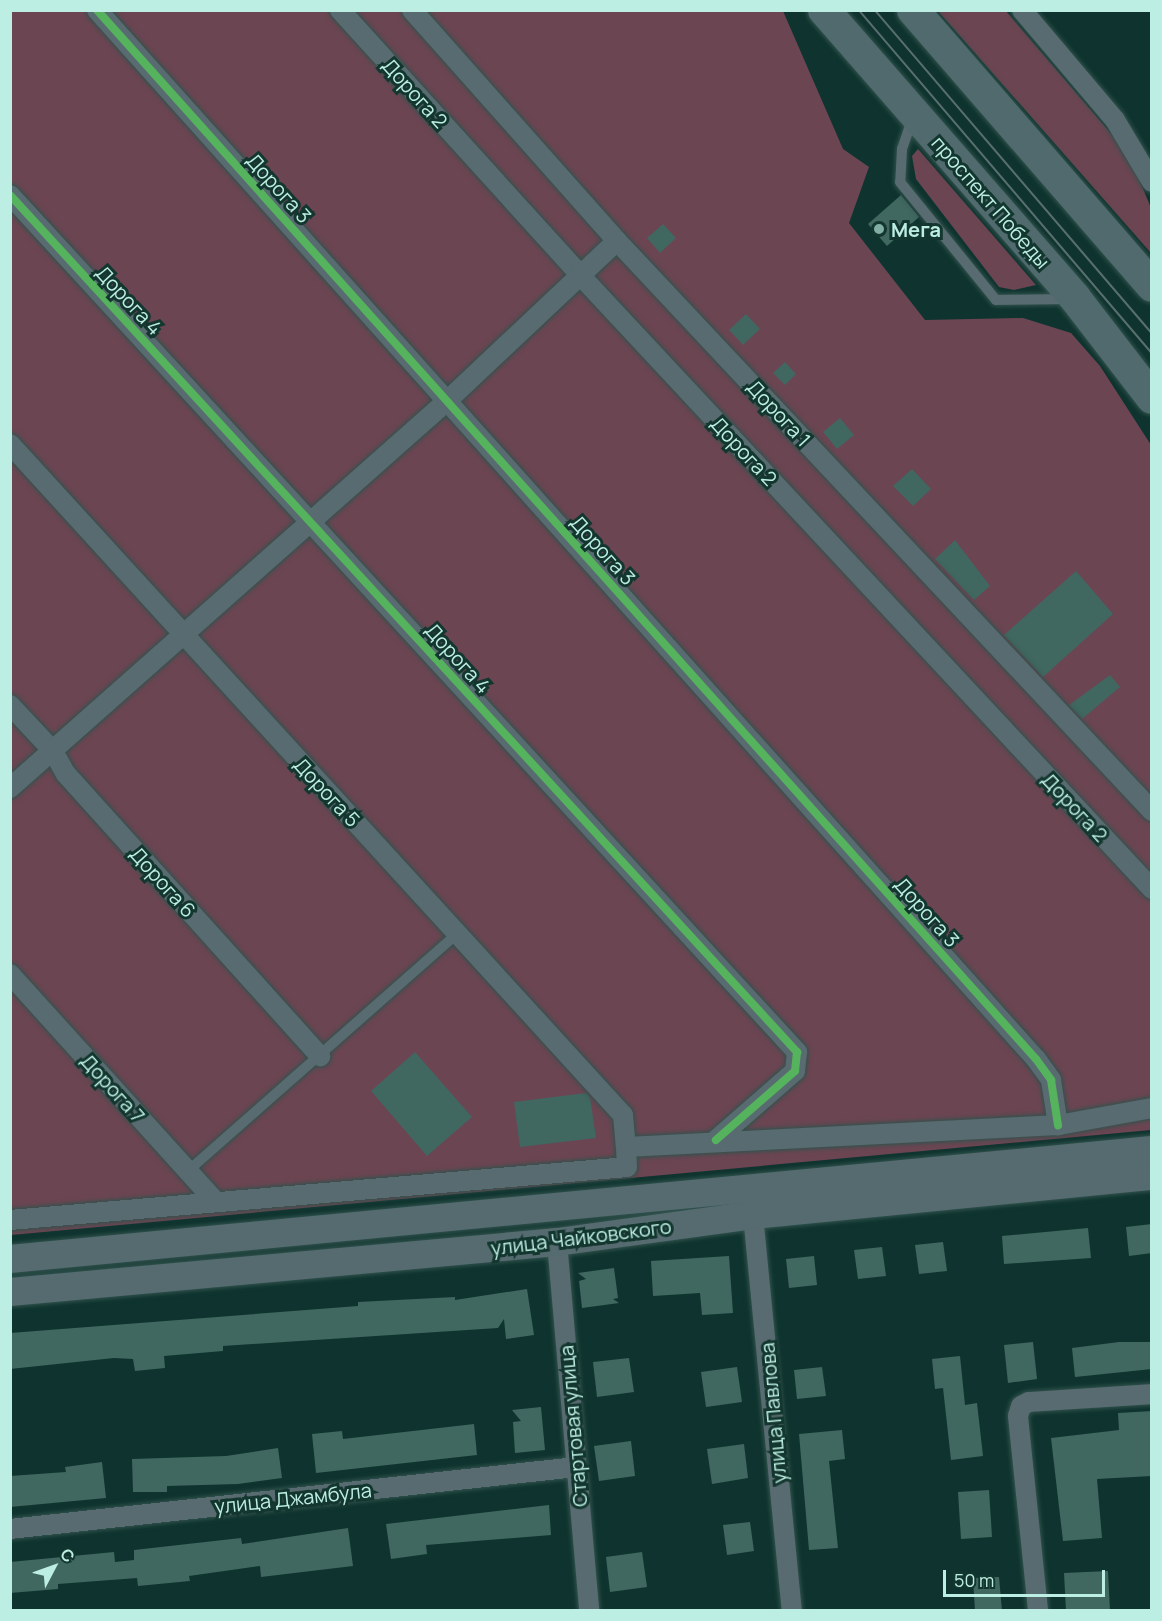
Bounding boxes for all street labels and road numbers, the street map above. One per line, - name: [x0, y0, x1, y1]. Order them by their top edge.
- street label: Дорога 2: [377, 53, 453, 133]
- street label: проспект Победы: [927, 131, 1055, 273]
- street label: Дорога 3: [242, 148, 316, 228]
- street label: Дорога 4: [91, 260, 167, 340]
- street label: Дорога 1: [742, 375, 816, 451]
- street label: Дорога 2: [706, 411, 782, 491]
- street label: Дорога 3: [566, 510, 640, 590]
- street label: Дорога 4: [420, 618, 496, 698]
- street label: Дорога 5: [289, 752, 365, 832]
- street label: Дорога 2: [1037, 767, 1113, 847]
- street label: Дорога 6: [125, 842, 201, 922]
- street label: Дорога 3: [890, 872, 964, 952]
- street label: Дорога 7: [76, 1049, 150, 1127]
- street label: улица Чайковского: [489, 1214, 673, 1260]
- street label: улица Павлова: [755, 1342, 791, 1484]
- street label: Стартовая улица: [554, 1344, 592, 1508]
- street label: улица Джамбула: [213, 1478, 373, 1518]

